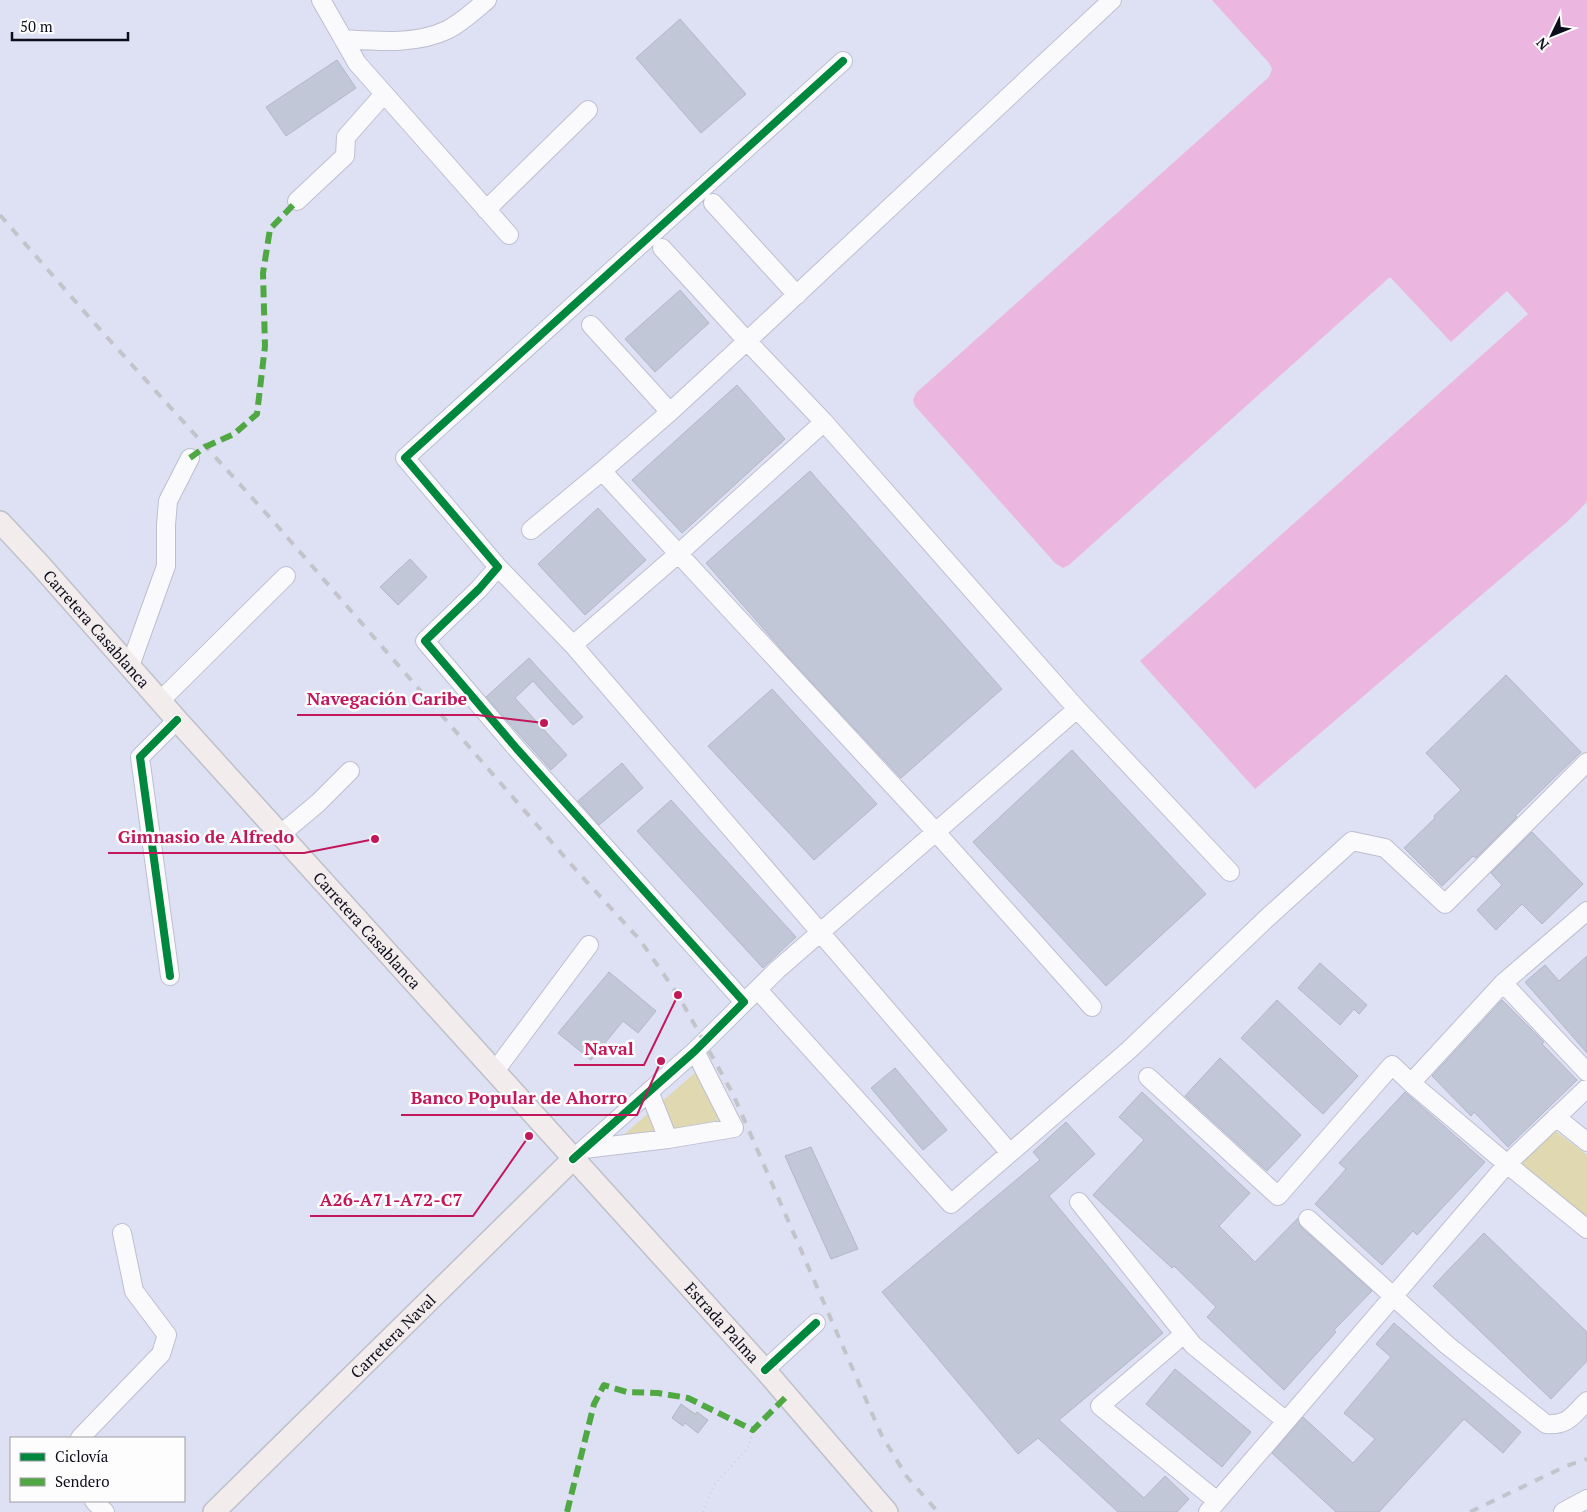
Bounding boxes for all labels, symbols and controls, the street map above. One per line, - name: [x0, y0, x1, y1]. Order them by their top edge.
- scale bar: [12, 10, 129, 42]
- north arrow: [1527, 10, 1577, 60]
- text: 50 m: [20, 16, 53, 36]
- text: N: [1531, 34, 1553, 55]
- street label: Carretera Casablanca: [38, 565, 155, 693]
- callout: Navegación Caribe: [297, 682, 477, 715]
- text: Navegación Caribe: [307, 686, 468, 710]
- callout: Gimnasio de Alfredo: [108, 820, 304, 853]
- text: Gimnasio de Alfredo: [118, 824, 295, 848]
- street label: Carretera Casablanca: [308, 867, 426, 994]
- callout: Naval: [574, 1032, 644, 1065]
- text: Naval: [584, 1036, 634, 1060]
- callout: Banco Popular de Ahorro: [401, 1082, 637, 1115]
- text: Banco Popular de Ahorro: [411, 1085, 628, 1109]
- callout: A26-A71-A72-C7: [310, 1183, 473, 1216]
- text: A26-A71-A72-C7: [319, 1187, 463, 1211]
- street label: Estrada Palma: [680, 1277, 764, 1368]
- street label: Carretera Naval: [345, 1289, 441, 1383]
- legend: [10, 1437, 185, 1502]
- text: Ciclovía: [55, 1446, 109, 1466]
- text: Sendero: [55, 1471, 109, 1491]

